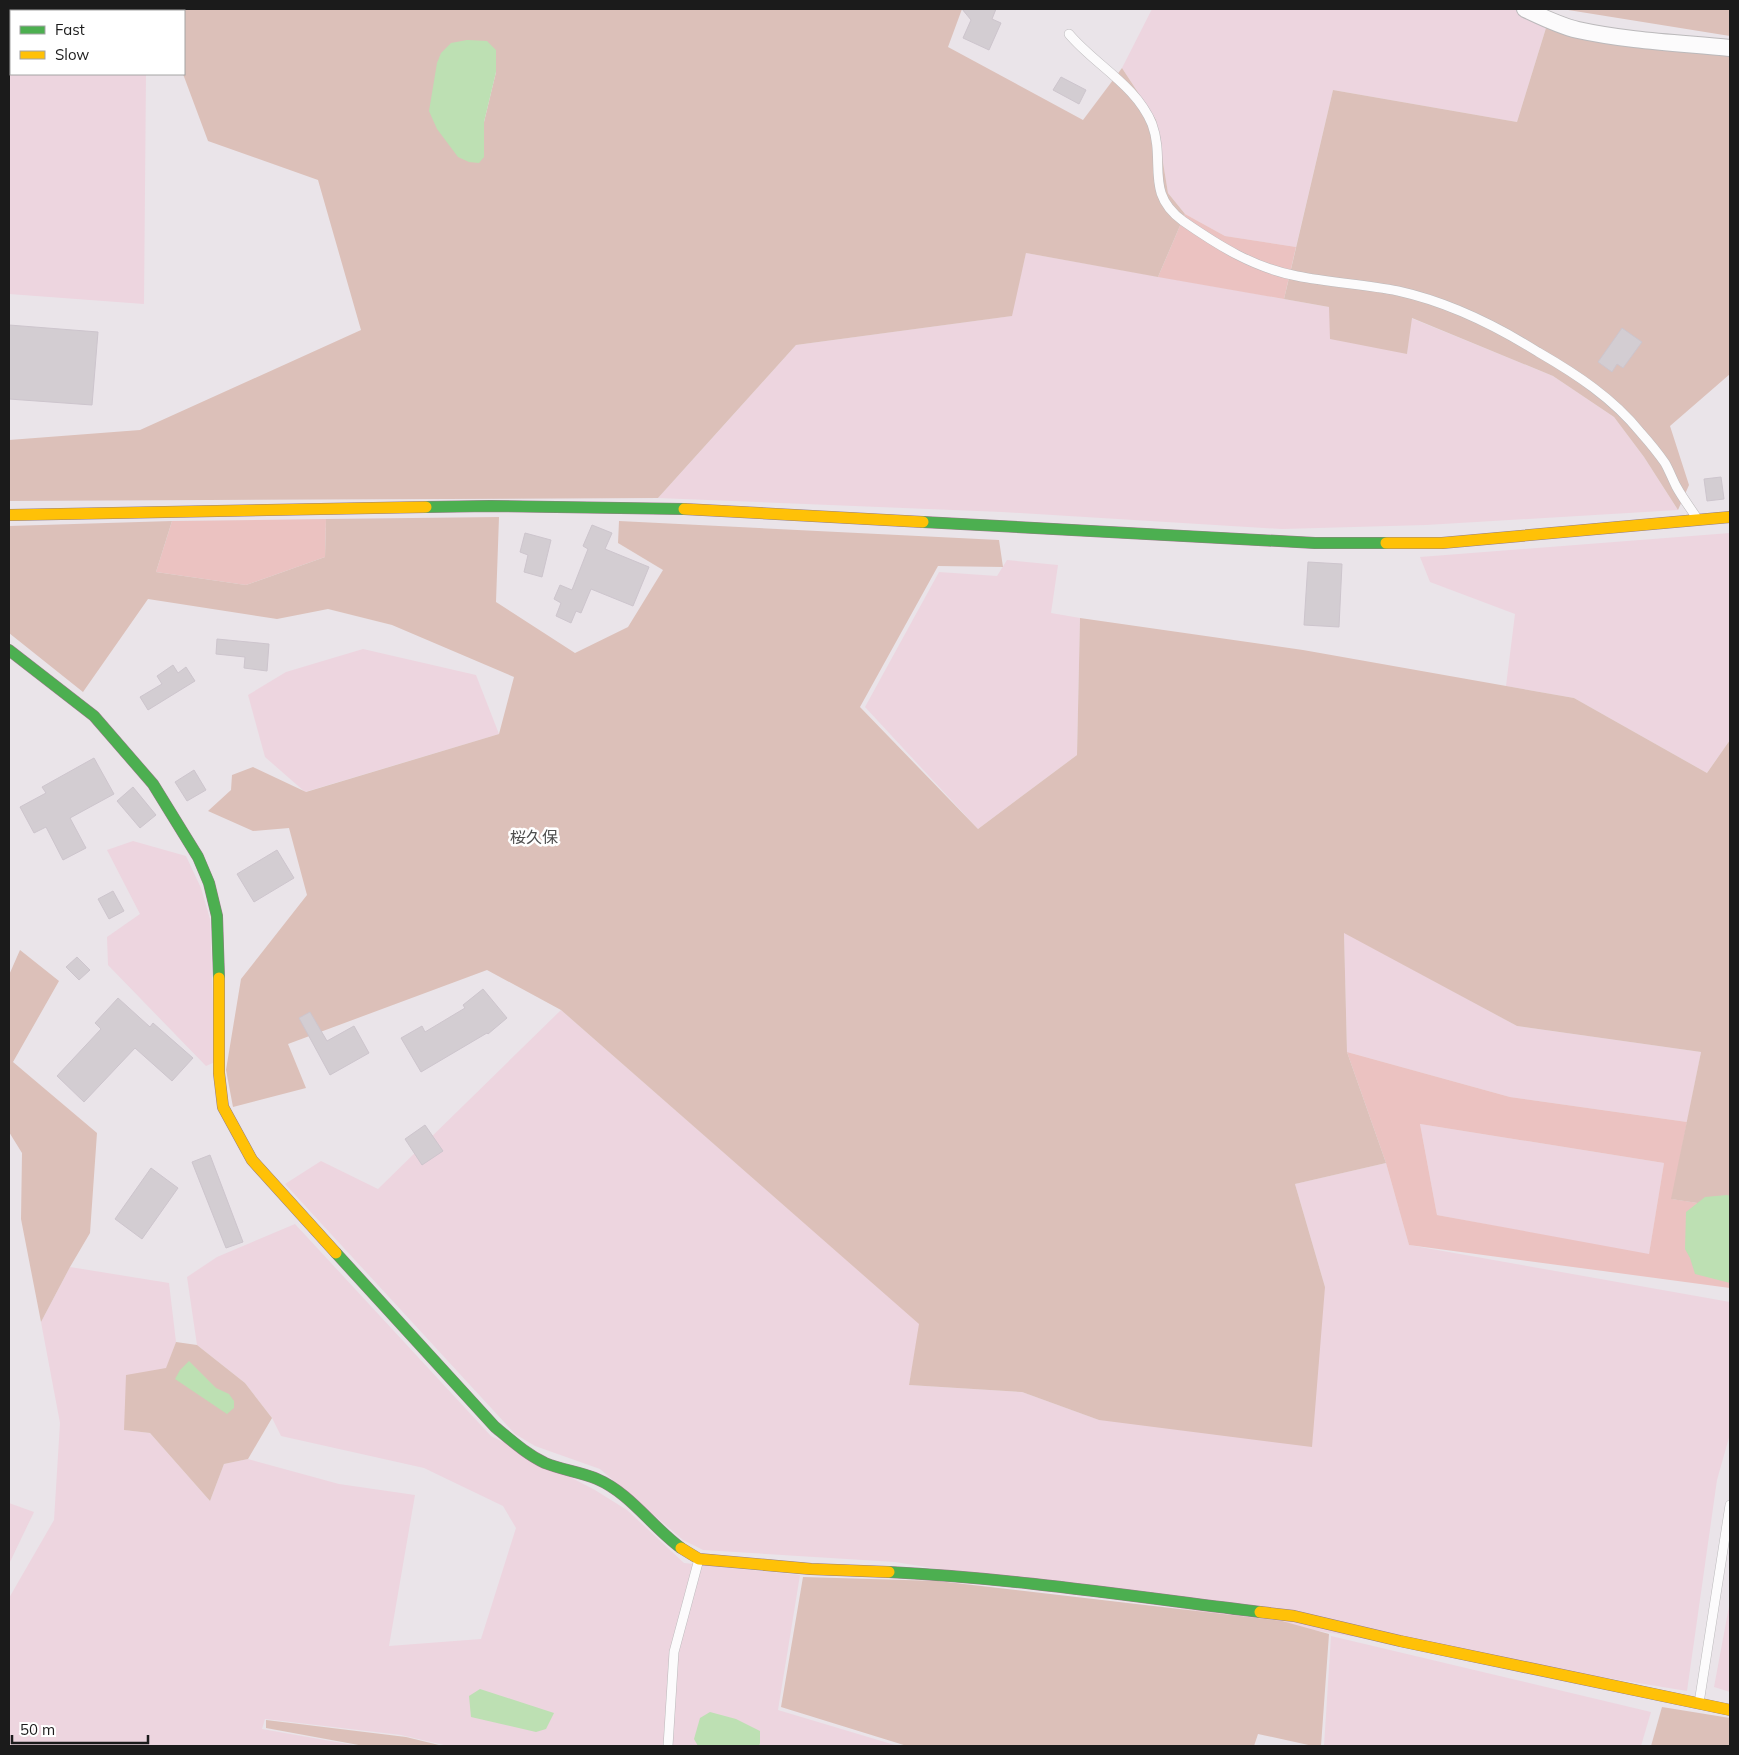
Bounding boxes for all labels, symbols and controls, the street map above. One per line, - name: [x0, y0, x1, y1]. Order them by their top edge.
- legend: [10, 10, 185, 75]
- text: Fast: [55, 20, 85, 39]
- text: Slow: [55, 45, 89, 64]
- district label: 桜久保: [510, 827, 558, 847]
- scale bar: [12, 1712, 149, 1744]
- text: 50 m: [20, 1720, 55, 1739]

